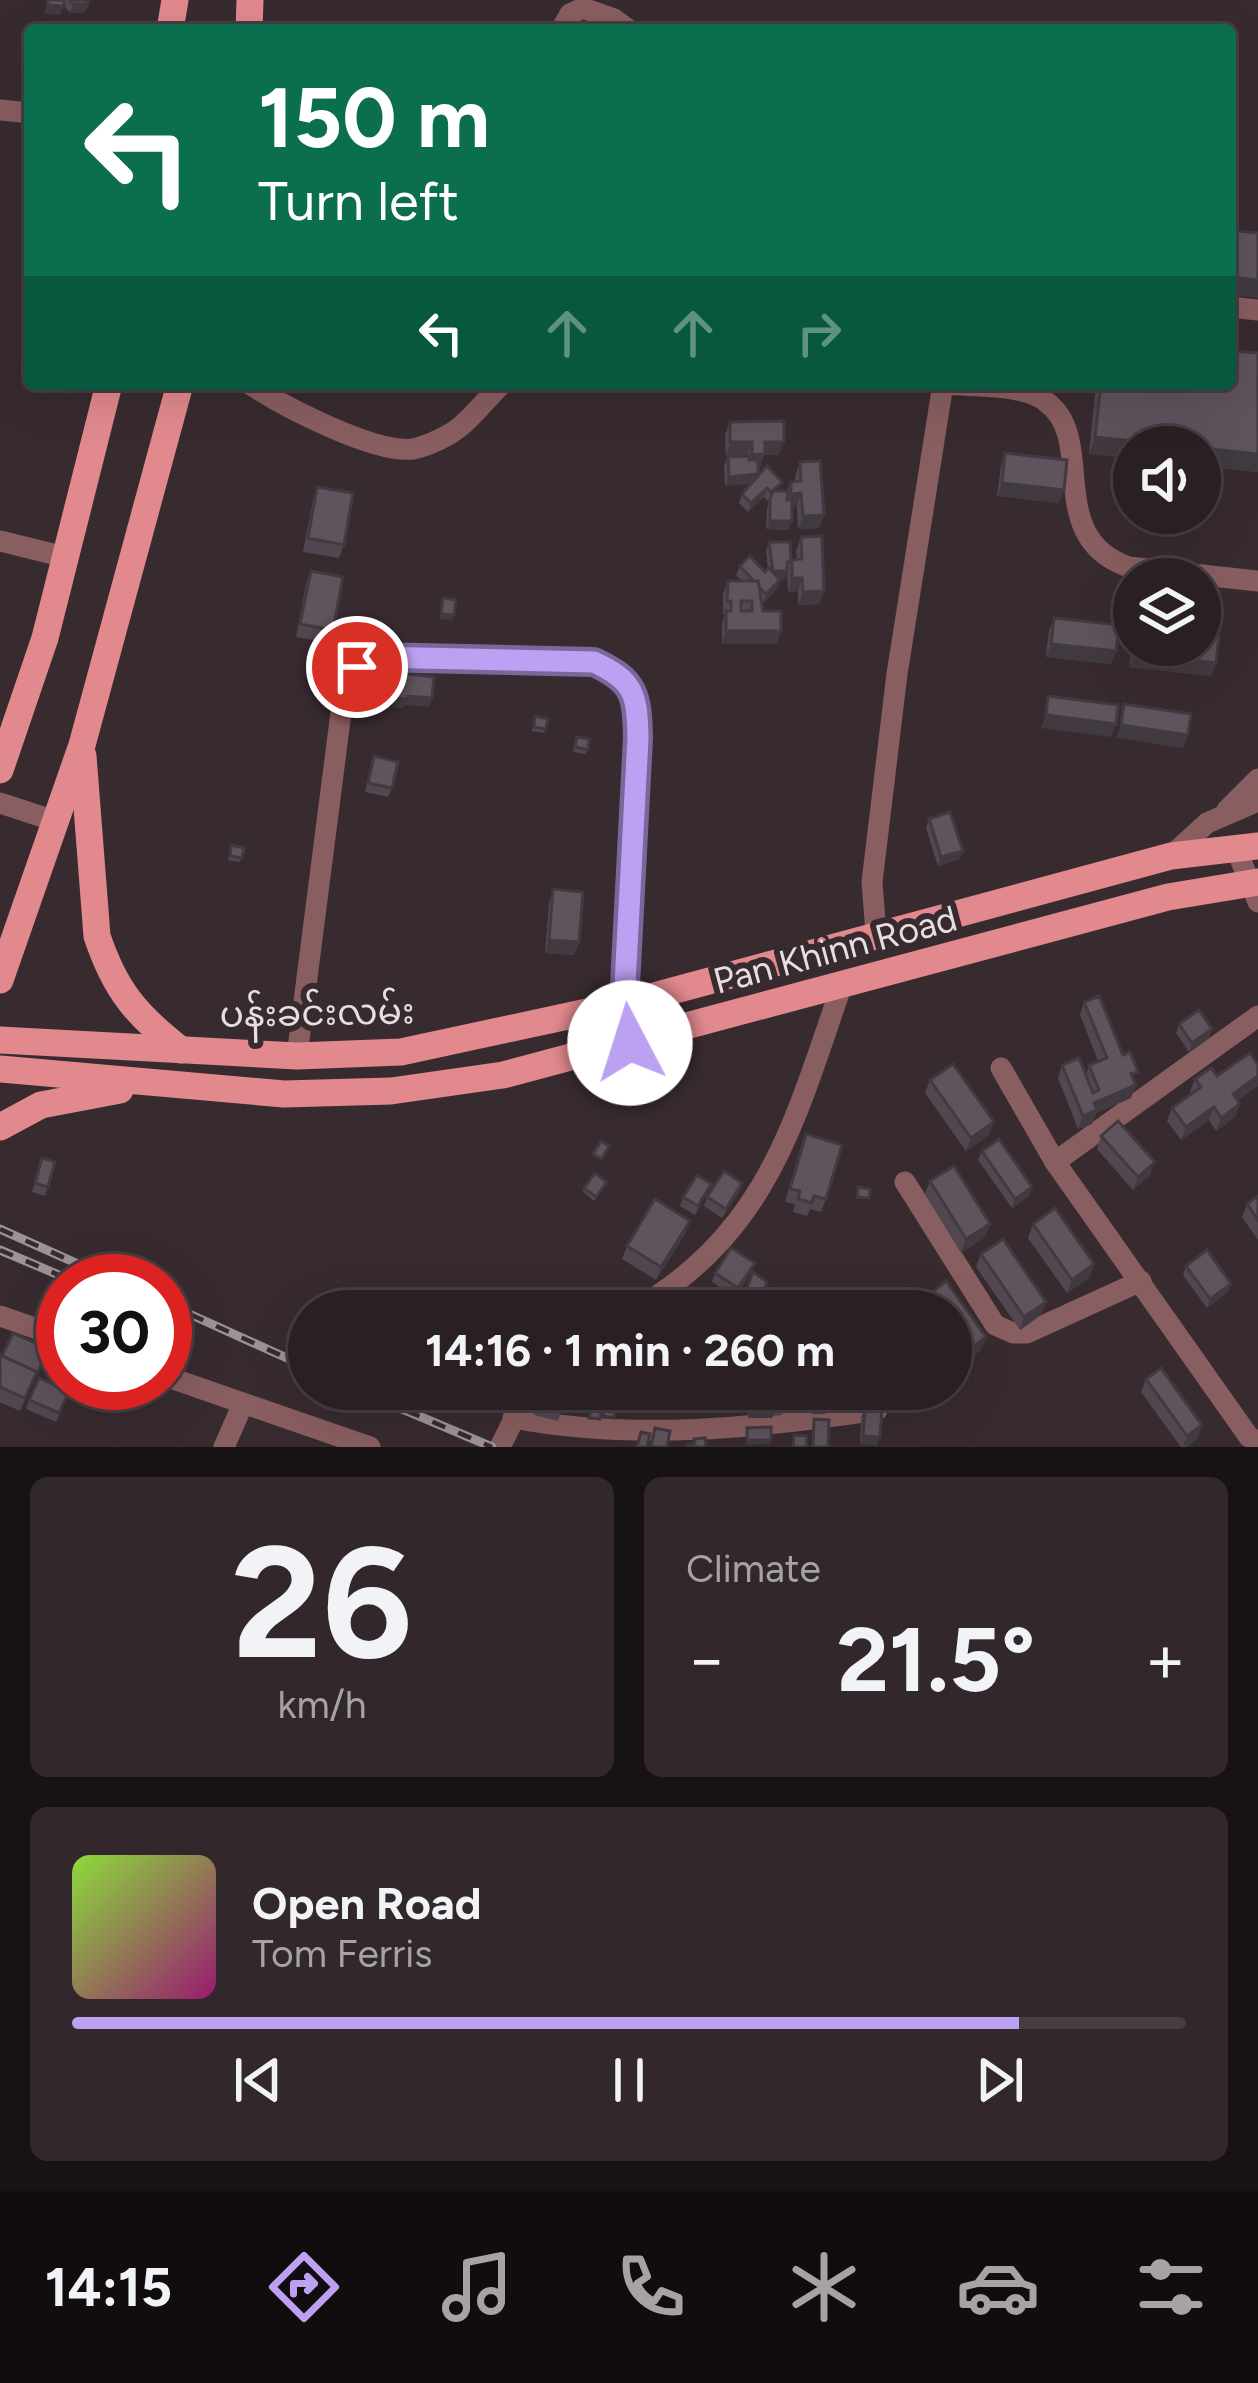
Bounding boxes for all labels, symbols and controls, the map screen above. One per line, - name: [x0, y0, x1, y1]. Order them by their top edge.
- text: 150 m: [258, 67, 490, 168]
- icon: left: [60, 72, 216, 228]
- text: Turn left: [258, 169, 459, 234]
- icon: left: [408, 300, 474, 366]
- icon: ahead: [534, 300, 600, 366]
- icon: ahead: [660, 300, 726, 366]
- icon: right: [786, 300, 852, 366]
- map controls: [1113, 426, 1221, 666]
- button: sound: [1113, 426, 1221, 534]
- button: layers: [1113, 558, 1221, 666]
- pin: [306, 616, 408, 718]
- icon: arrive: [324, 634, 390, 700]
- street label: Pan Khinn Road: [709, 896, 962, 1003]
- position arrow: [567, 980, 693, 1106]
- street label: ပန်းခင်းလမ်း: [219, 986, 415, 1044]
- speed limit sign: 30: [36, 1254, 192, 1410]
- text: 14:16 · 1 min · 260 m: [425, 1323, 835, 1377]
- text: 26: [232, 1509, 412, 1696]
- text: Climate: [686, 1545, 821, 1592]
- text: 21.5°: [837, 1605, 1035, 1714]
- text: −: [686, 1619, 727, 1699]
- text: +: [1145, 1619, 1186, 1699]
- text: km/h: [277, 1681, 367, 1728]
- text: Open Road: [252, 1876, 482, 1930]
- text: Tom Ferris: [252, 1930, 432, 1977]
- icon: previous: [225, 2047, 291, 2113]
- icon: pause: [596, 2047, 662, 2113]
- icon: next: [967, 2047, 1033, 2113]
- icon: directions: [262, 2245, 346, 2329]
- icon: music: [435, 2245, 519, 2329]
- icon: phone: [609, 2245, 693, 2329]
- icon: climate: [782, 2245, 866, 2329]
- icon: car: [956, 2245, 1040, 2329]
- icon: filters: [1129, 2245, 1213, 2329]
- text: 14:15: [45, 2255, 172, 2320]

